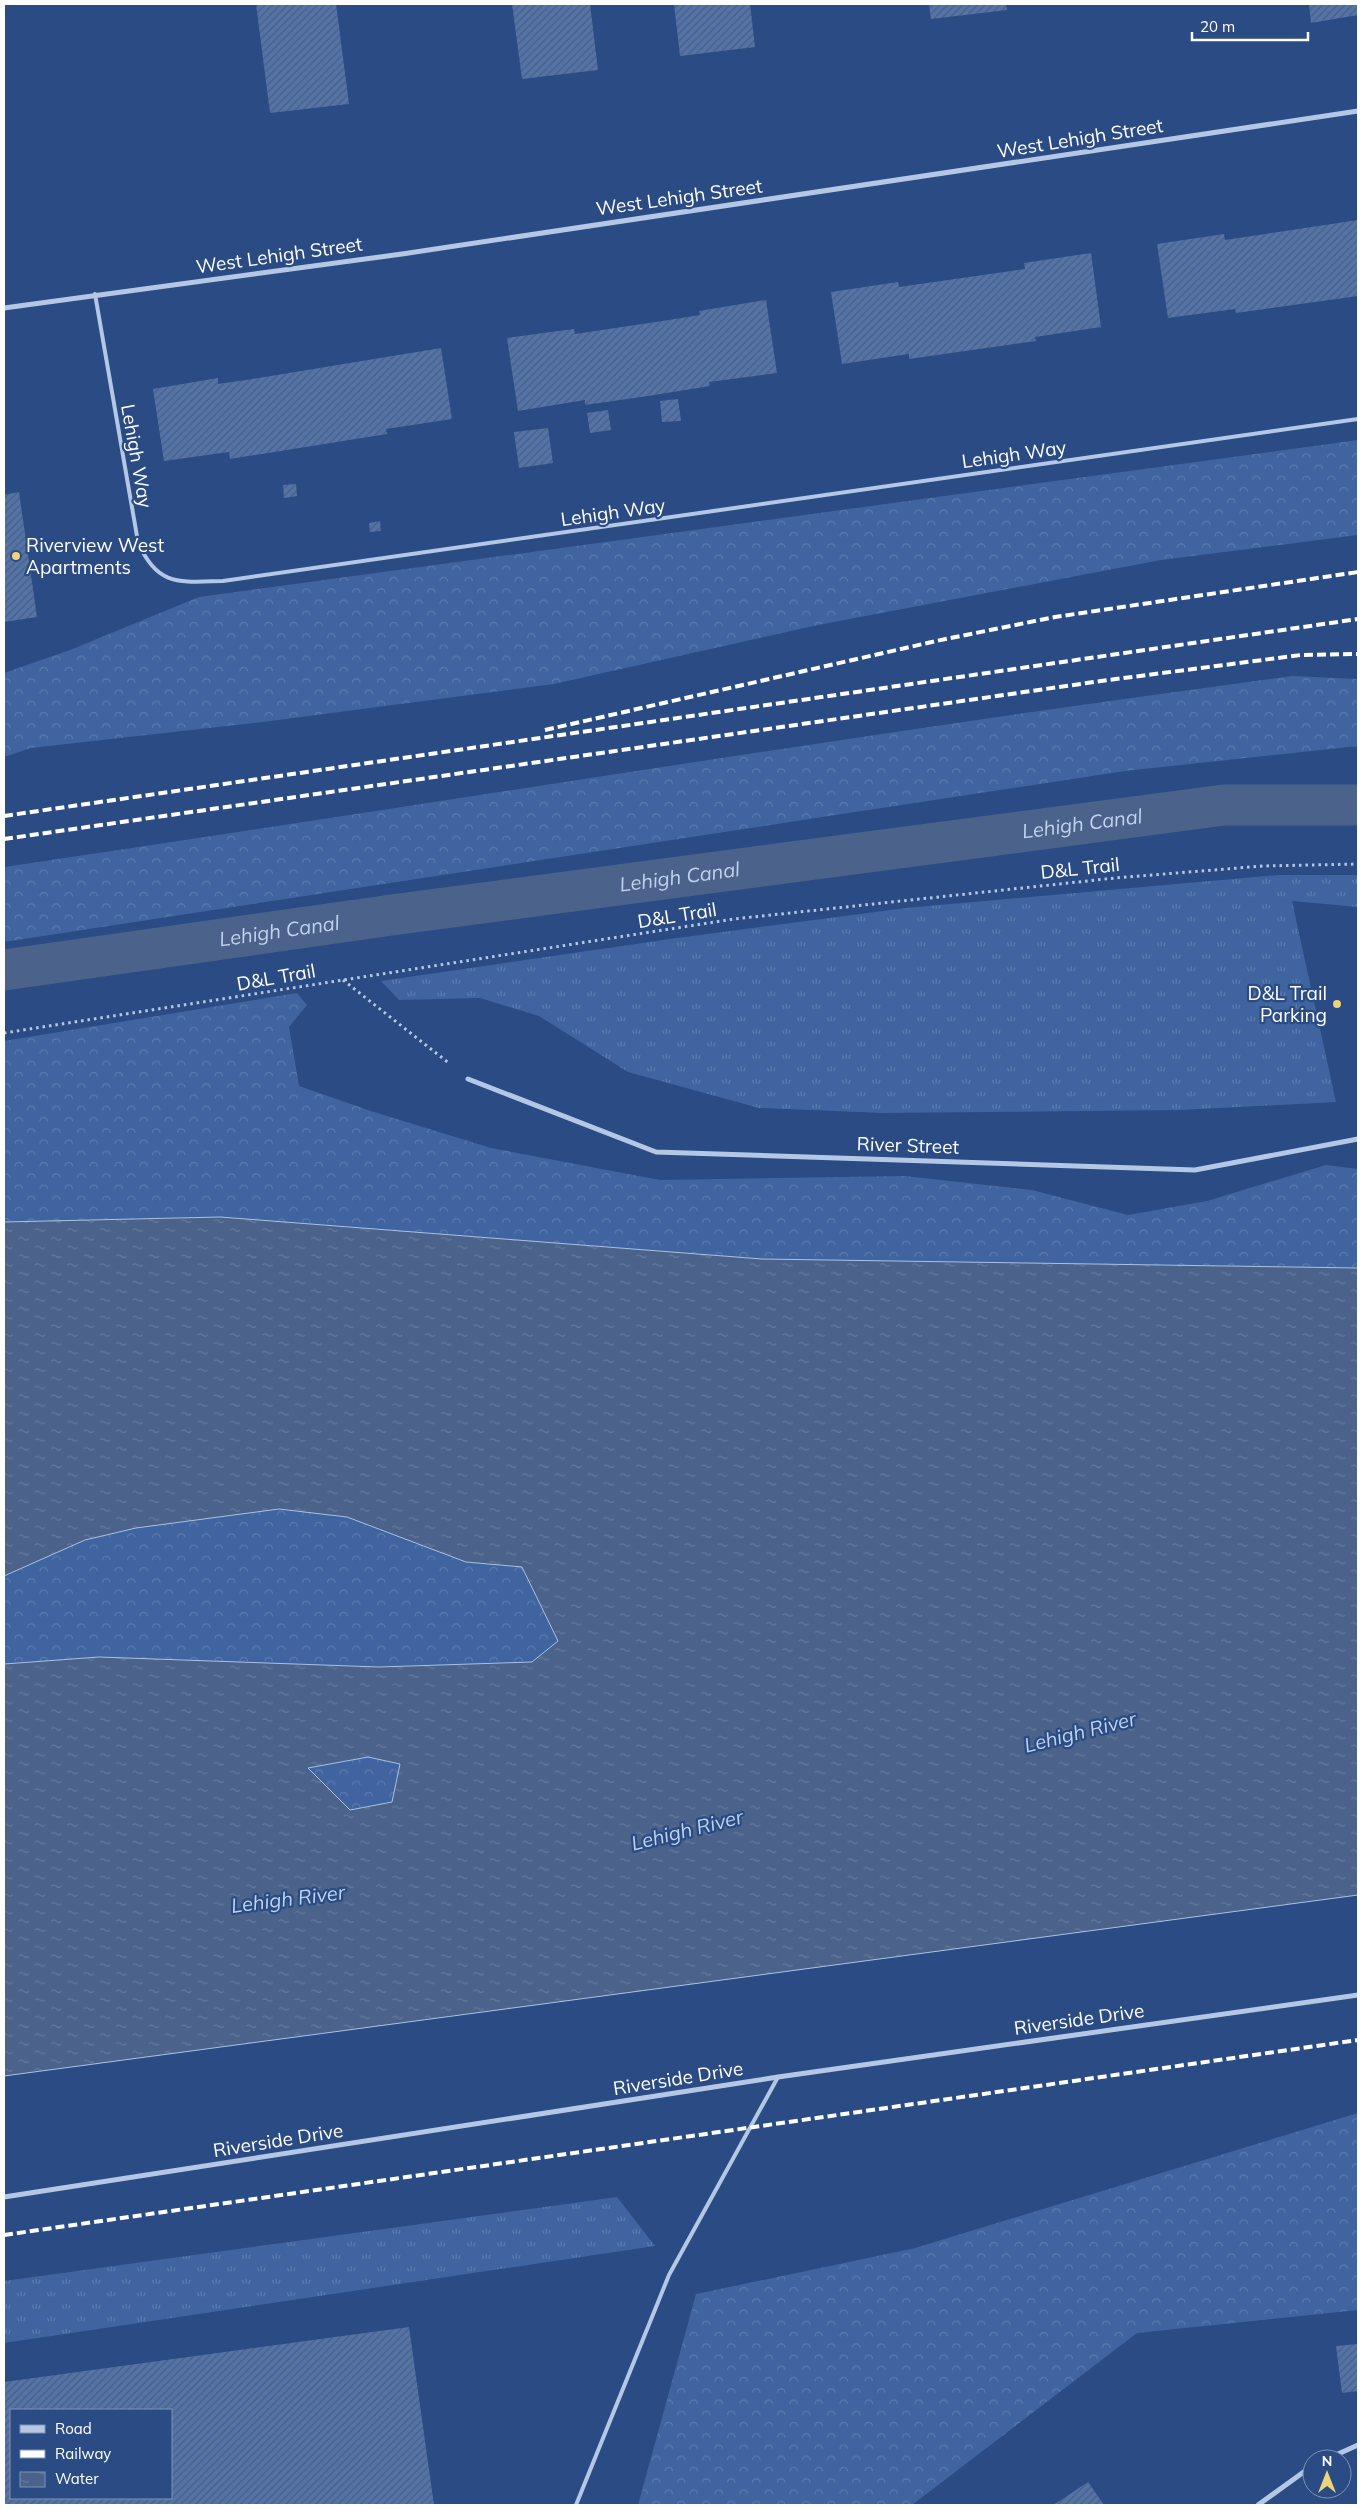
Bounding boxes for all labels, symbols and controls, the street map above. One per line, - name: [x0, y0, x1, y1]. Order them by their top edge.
- scale bar: [1192, 10, 1308, 42]
- text: 20 m: [1200, 17, 1235, 36]
- street label: West Lehigh Street: [995, 113, 1165, 163]
- street label: West Lehigh Street: [594, 173, 764, 221]
- street label: West Lehigh Street: [194, 231, 364, 279]
- street label: Lehigh Way: [116, 402, 158, 510]
- street label: Lehigh Way: [960, 435, 1068, 473]
- street label: Lehigh Way: [559, 493, 667, 531]
- place label: Riverview West Apartments: [26, 533, 164, 579]
- marker: Riverview West Apartments: [10, 550, 22, 562]
- water label: Lehigh Canal: [1020, 803, 1144, 844]
- street label: D&L Trail: [1039, 852, 1121, 884]
- water label: Lehigh Canal: [618, 856, 741, 897]
- street label: D&L Trail: [636, 897, 718, 933]
- water label: Lehigh Canal: [217, 910, 341, 951]
- street label: D&L Trail: [235, 958, 317, 996]
- place label: D&L Trail Parking: [1247, 981, 1327, 1027]
- marker: D&L Trail Parking: [1331, 998, 1343, 1010]
- street label: River Street: [856, 1131, 960, 1159]
- water label: Lehigh River: [1021, 1705, 1139, 1757]
- water label: Lehigh River: [628, 1803, 746, 1855]
- water label: Lehigh River: [230, 1879, 347, 1918]
- street label: Riverside Drive: [1012, 1998, 1146, 2040]
- street label: Riverside Drive: [611, 2056, 745, 2100]
- street label: Riverside Drive: [211, 2118, 345, 2162]
- legend: [10, 2409, 172, 2499]
- text: Road: [55, 2419, 92, 2438]
- text: Railway: [55, 2444, 111, 2463]
- north arrow: [1302, 2449, 1352, 2499]
- text: N: [1322, 2452, 1332, 2470]
- text: Water: [55, 2469, 99, 2488]

